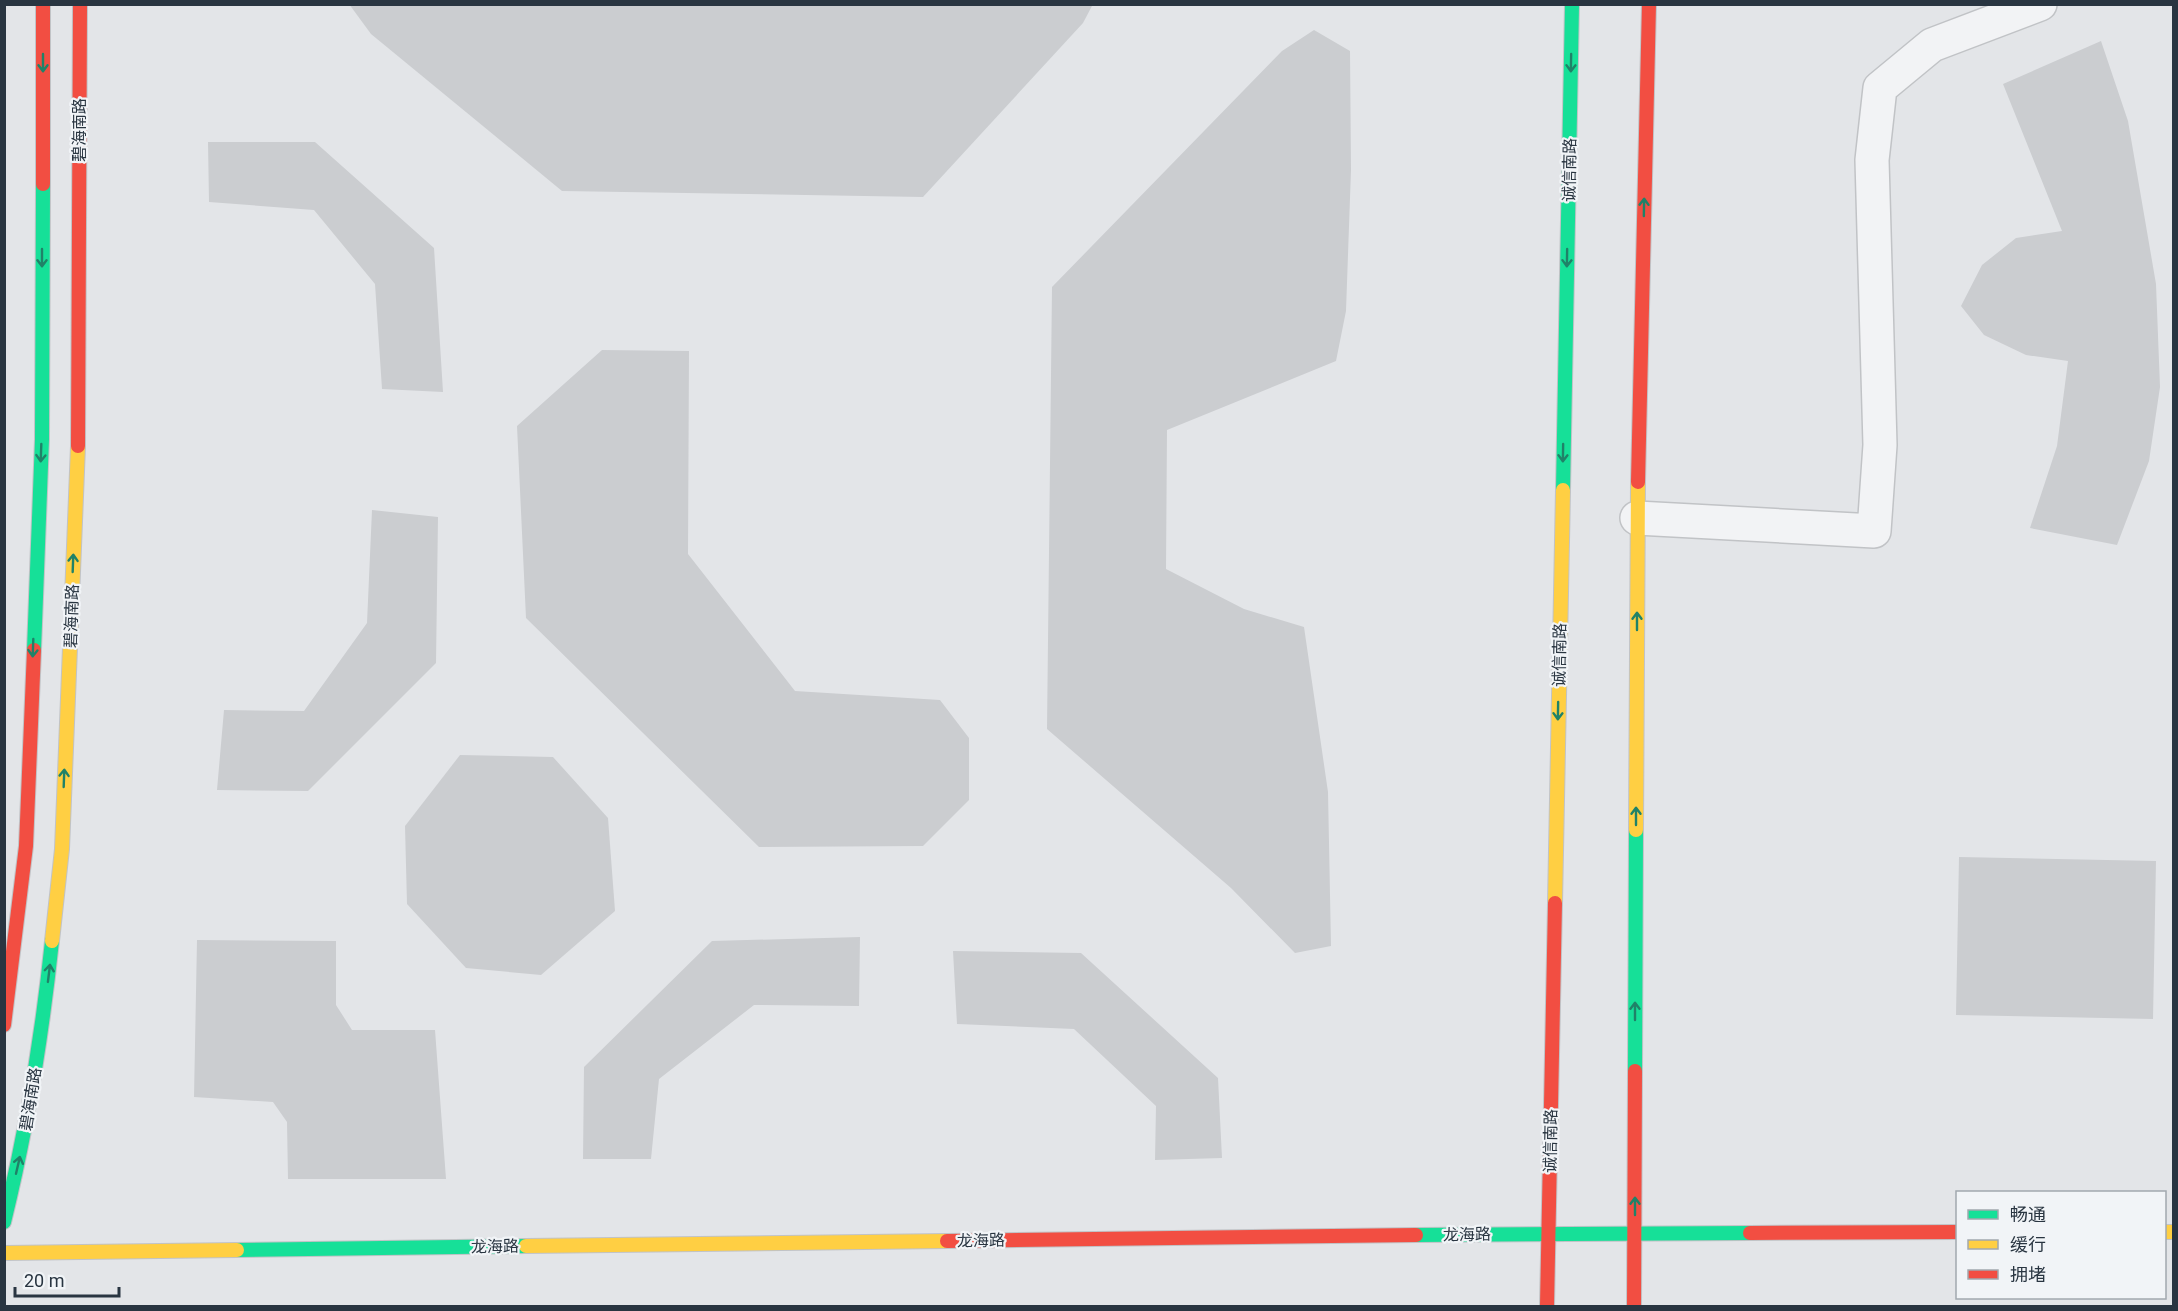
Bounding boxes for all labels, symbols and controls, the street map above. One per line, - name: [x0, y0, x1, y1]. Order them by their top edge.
- one-way arrow: [37, 52, 49, 72]
- one-way arrow: [1565, 52, 1577, 72]
- street label: 碧海南路: [70, 98, 89, 162]
- street label: 诚信南路: [1559, 138, 1580, 202]
- one-way arrow: [1638, 197, 1649, 217]
- one-way arrow: [36, 247, 48, 267]
- one-way arrow: [1561, 247, 1573, 267]
- one-way arrow: [35, 442, 47, 462]
- one-way arrow: [1557, 442, 1569, 462]
- one-way arrow: [67, 553, 79, 573]
- street label: 碧海南路: [61, 584, 82, 648]
- one-way arrow: [1631, 612, 1643, 632]
- street label: 诚信南路: [1549, 623, 1570, 687]
- one-way arrow: [28, 637, 39, 657]
- one-way arrow: [1552, 700, 1564, 720]
- one-way arrow: [59, 769, 70, 789]
- one-way arrow: [1630, 807, 1642, 827]
- one-way arrow: [43, 963, 54, 983]
- one-way arrow: [1629, 1002, 1641, 1022]
- street label: 碧海南路: [16, 1066, 45, 1132]
- street label: 诚信南路: [1540, 1109, 1561, 1173]
- one-way arrow: [13, 1156, 24, 1175]
- legend: [1956, 1191, 2166, 1299]
- one-way arrow: [1629, 1197, 1641, 1217]
- text: 畅通: [2010, 1204, 2046, 1225]
- street label: 龙海路: [1443, 1225, 1491, 1244]
- street label: 龙海路: [957, 1231, 1005, 1250]
- text: 缓行: [2010, 1234, 2046, 1255]
- street label: 龙海路: [471, 1237, 519, 1256]
- scale bar: [15, 1260, 118, 1298]
- text: 拥堵: [2010, 1264, 2046, 1285]
- text: 20 m: [24, 1270, 64, 1291]

